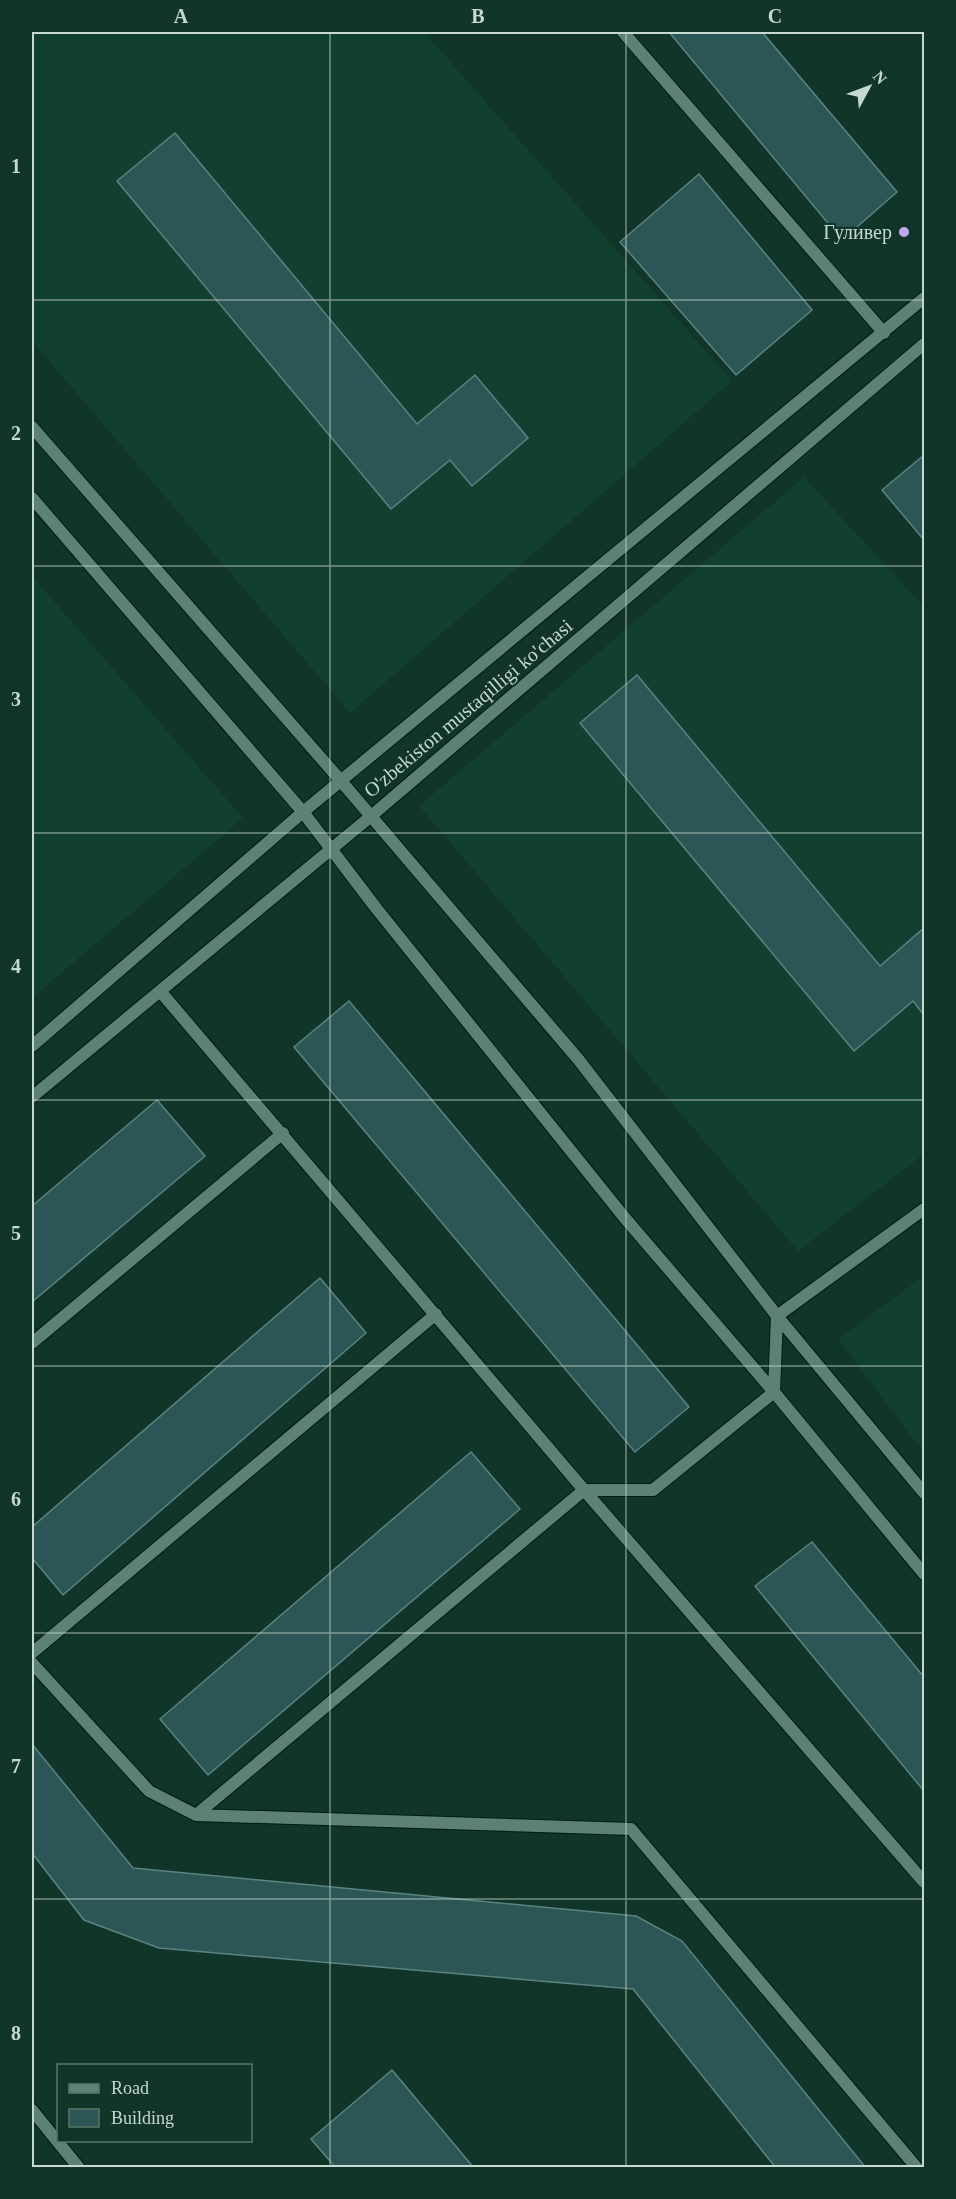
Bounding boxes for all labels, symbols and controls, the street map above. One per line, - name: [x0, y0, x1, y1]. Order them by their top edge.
- text: A: [174, 5, 189, 27]
- text: B: [471, 5, 485, 27]
- text: C: [768, 5, 782, 27]
- north arrow: [839, 57, 899, 117]
- text: N: [870, 68, 890, 88]
- text: 1: [11, 155, 21, 177]
- place label: Гуливер: [823, 221, 892, 244]
- marker: Гуливер: [897, 225, 911, 239]
- text: 2: [11, 422, 21, 444]
- street label: O'zbekiston mustaqilligi ko'chasi: [359, 614, 578, 802]
- text: 3: [11, 688, 21, 710]
- text: 4: [11, 955, 21, 977]
- text: 5: [11, 1222, 21, 1244]
- text: 6: [11, 1488, 21, 1510]
- text: 7: [11, 1755, 21, 1777]
- text: 8: [11, 2022, 21, 2044]
- legend: [57, 2064, 252, 2142]
- text: Road: [111, 2078, 149, 2098]
- text: Building: [111, 2108, 174, 2128]

